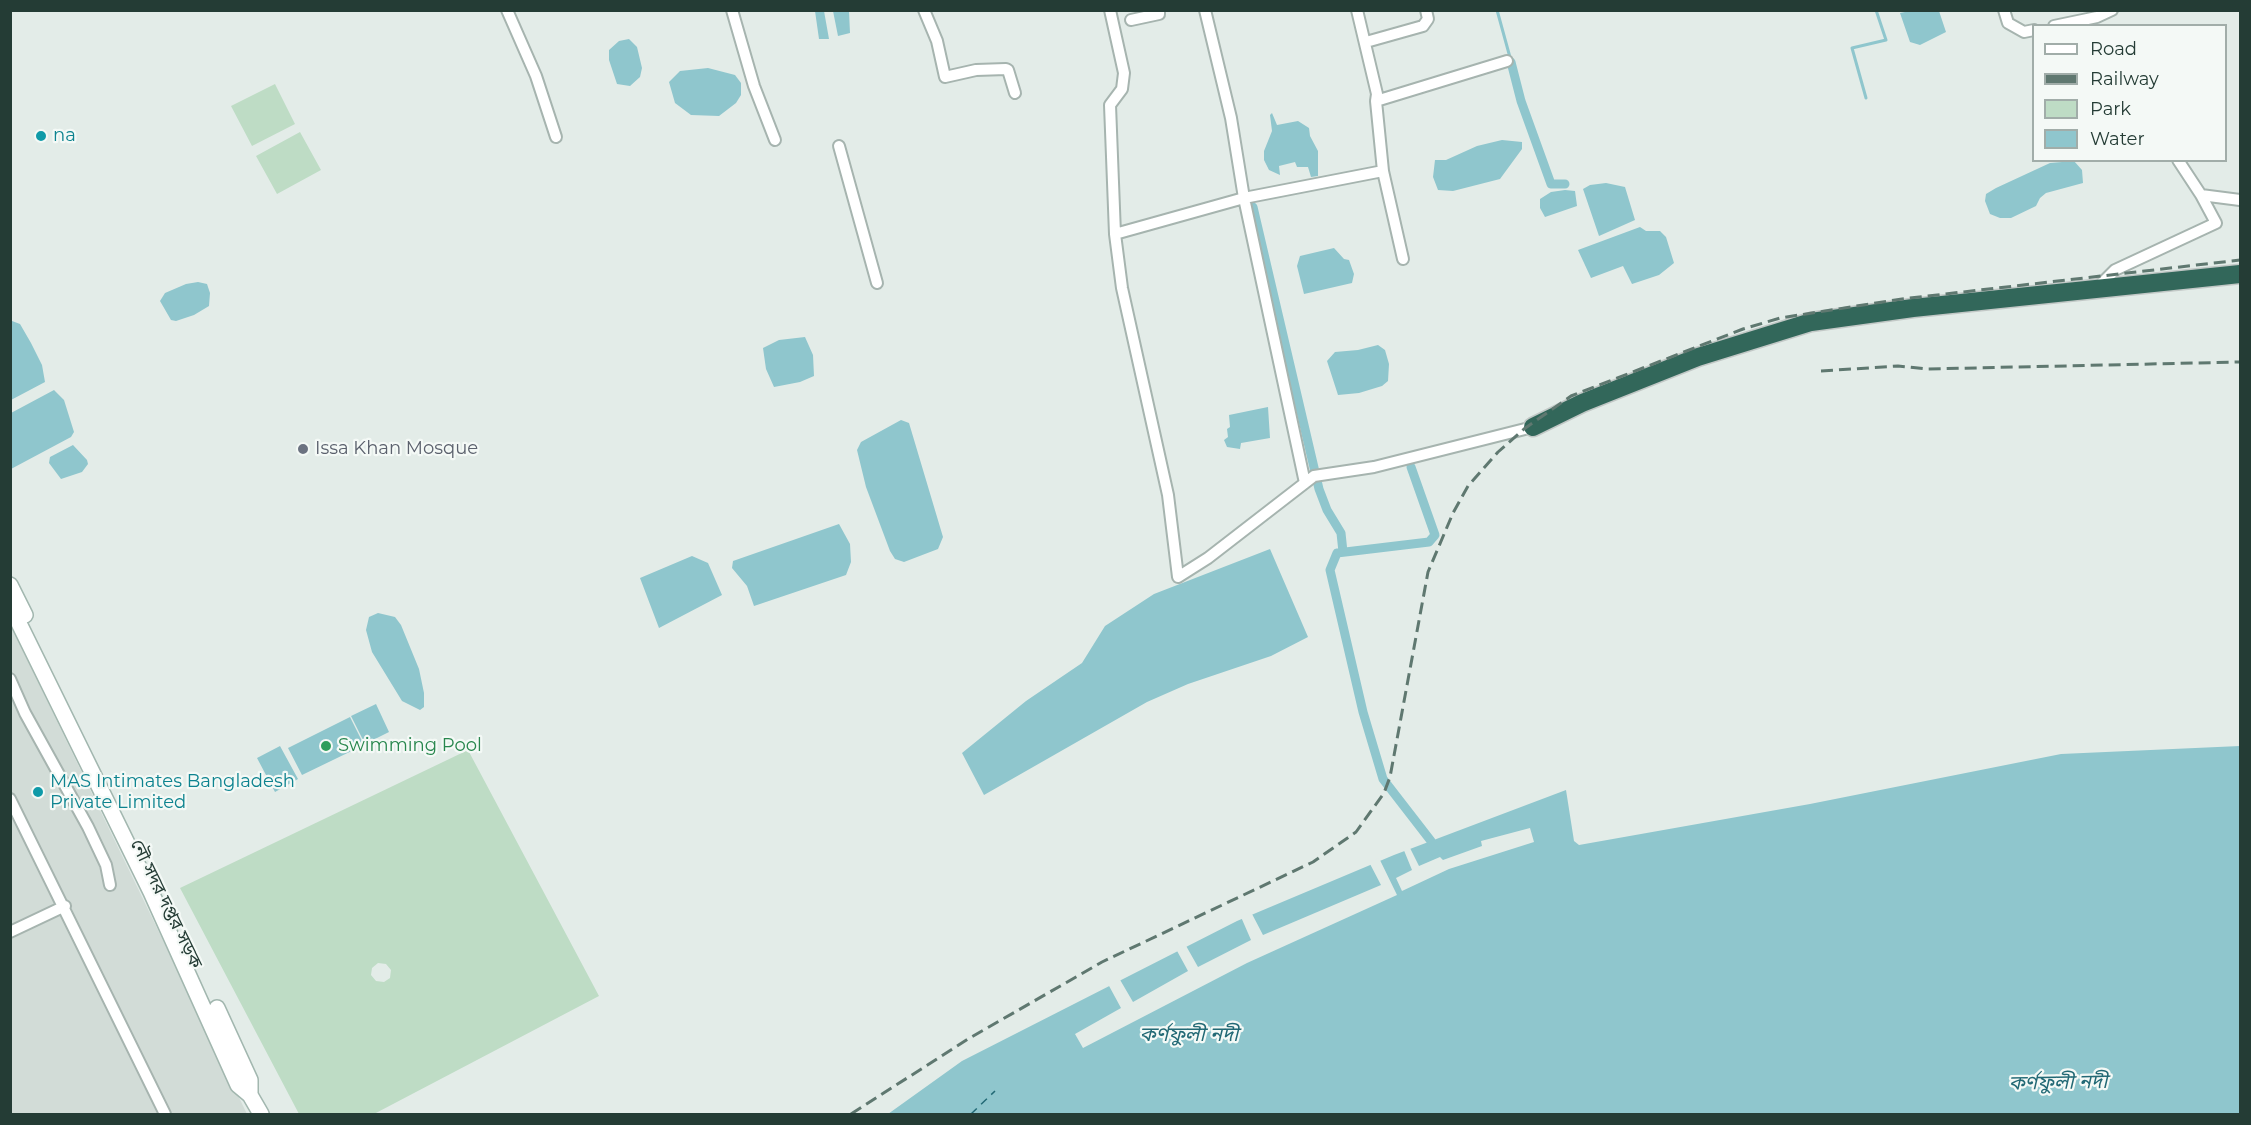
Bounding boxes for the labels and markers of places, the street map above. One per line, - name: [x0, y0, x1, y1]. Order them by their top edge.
- place label: na: [53, 125, 76, 147]
- marker: na: [34, 129, 48, 143]
- place label: Issa Khan Mosque: [315, 438, 478, 460]
- marker: Issa Khan Mosque: [296, 442, 310, 456]
- place label: Swimming Pool: [338, 735, 482, 757]
- marker: Swimming Pool: [319, 739, 333, 753]
- place label: MAS Intimates Bangladesh Private Limited: [50, 771, 295, 814]
- marker: MAS Intimates Bangladesh Private Limited: [31, 785, 45, 799]

